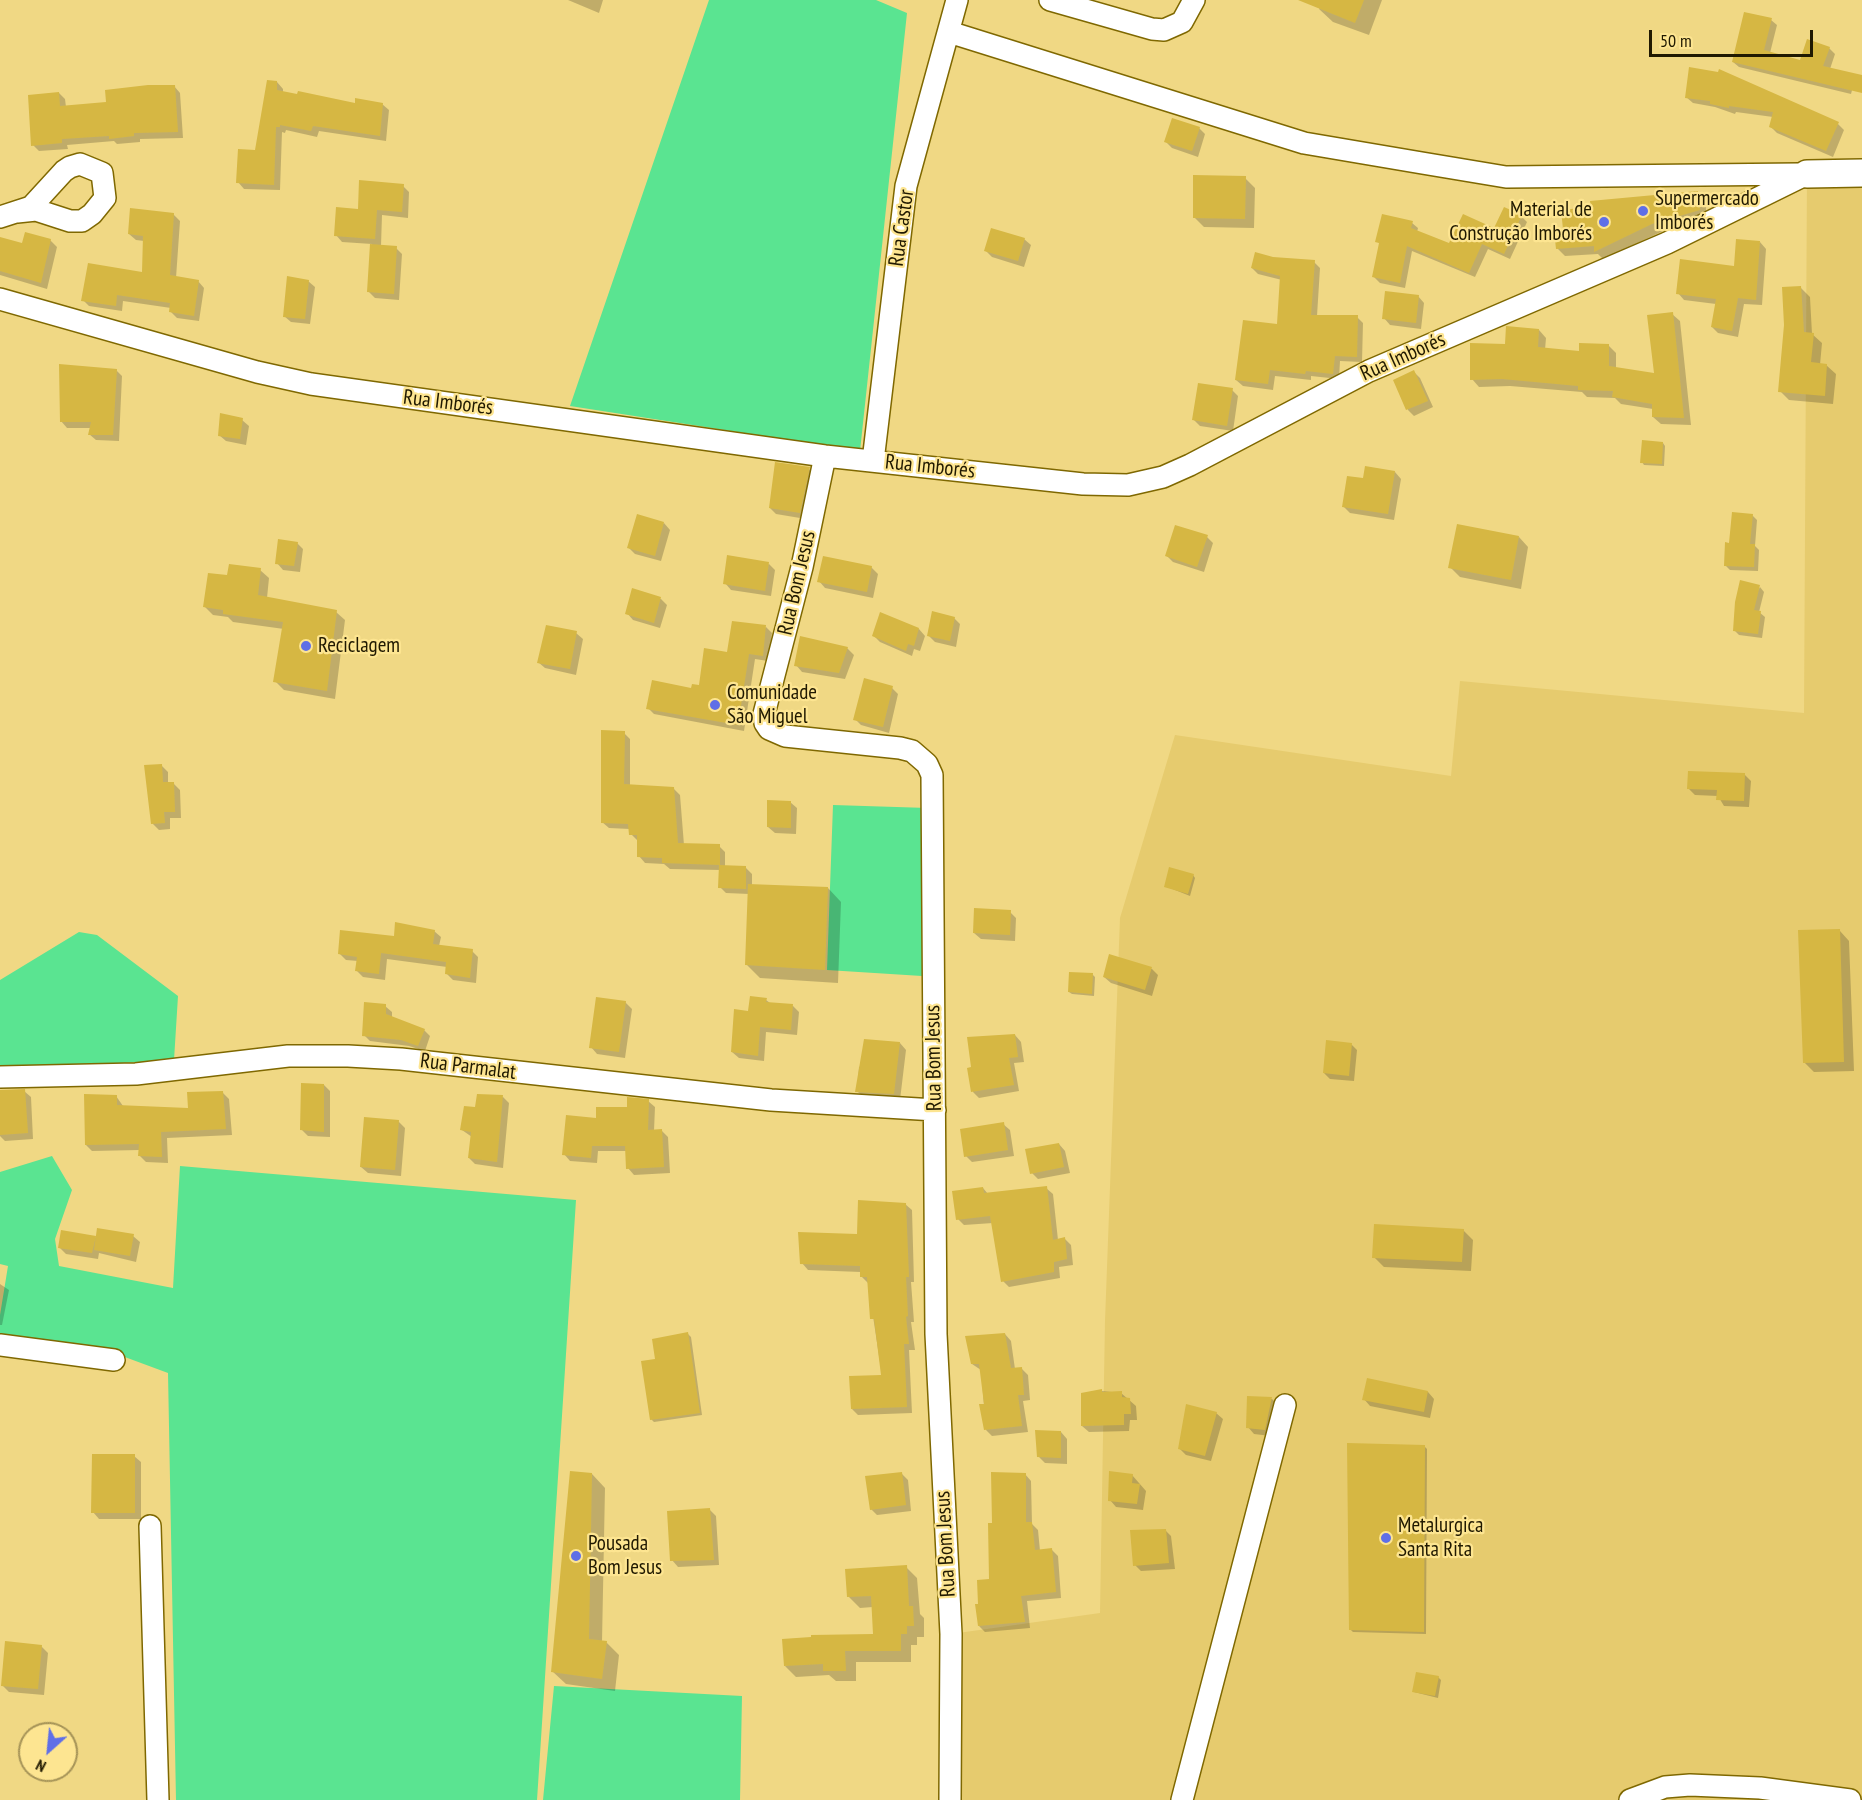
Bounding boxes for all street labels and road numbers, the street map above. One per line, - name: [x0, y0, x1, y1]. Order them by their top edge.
- street label: Rua Castor: [884, 188, 920, 268]
- street label: Rua Imborés: [1357, 327, 1449, 387]
- street label: Rua Imborés: [402, 385, 494, 421]
- street label: Rua Imborés: [884, 450, 976, 484]
- street label: Rua Bom Jesus: [773, 528, 821, 638]
- street label: Rua Bom Jesus: [920, 1005, 948, 1111]
- street label: Rua Parmalat: [419, 1049, 517, 1085]
- street label: Rua Bom Jesus: [931, 1490, 961, 1598]

